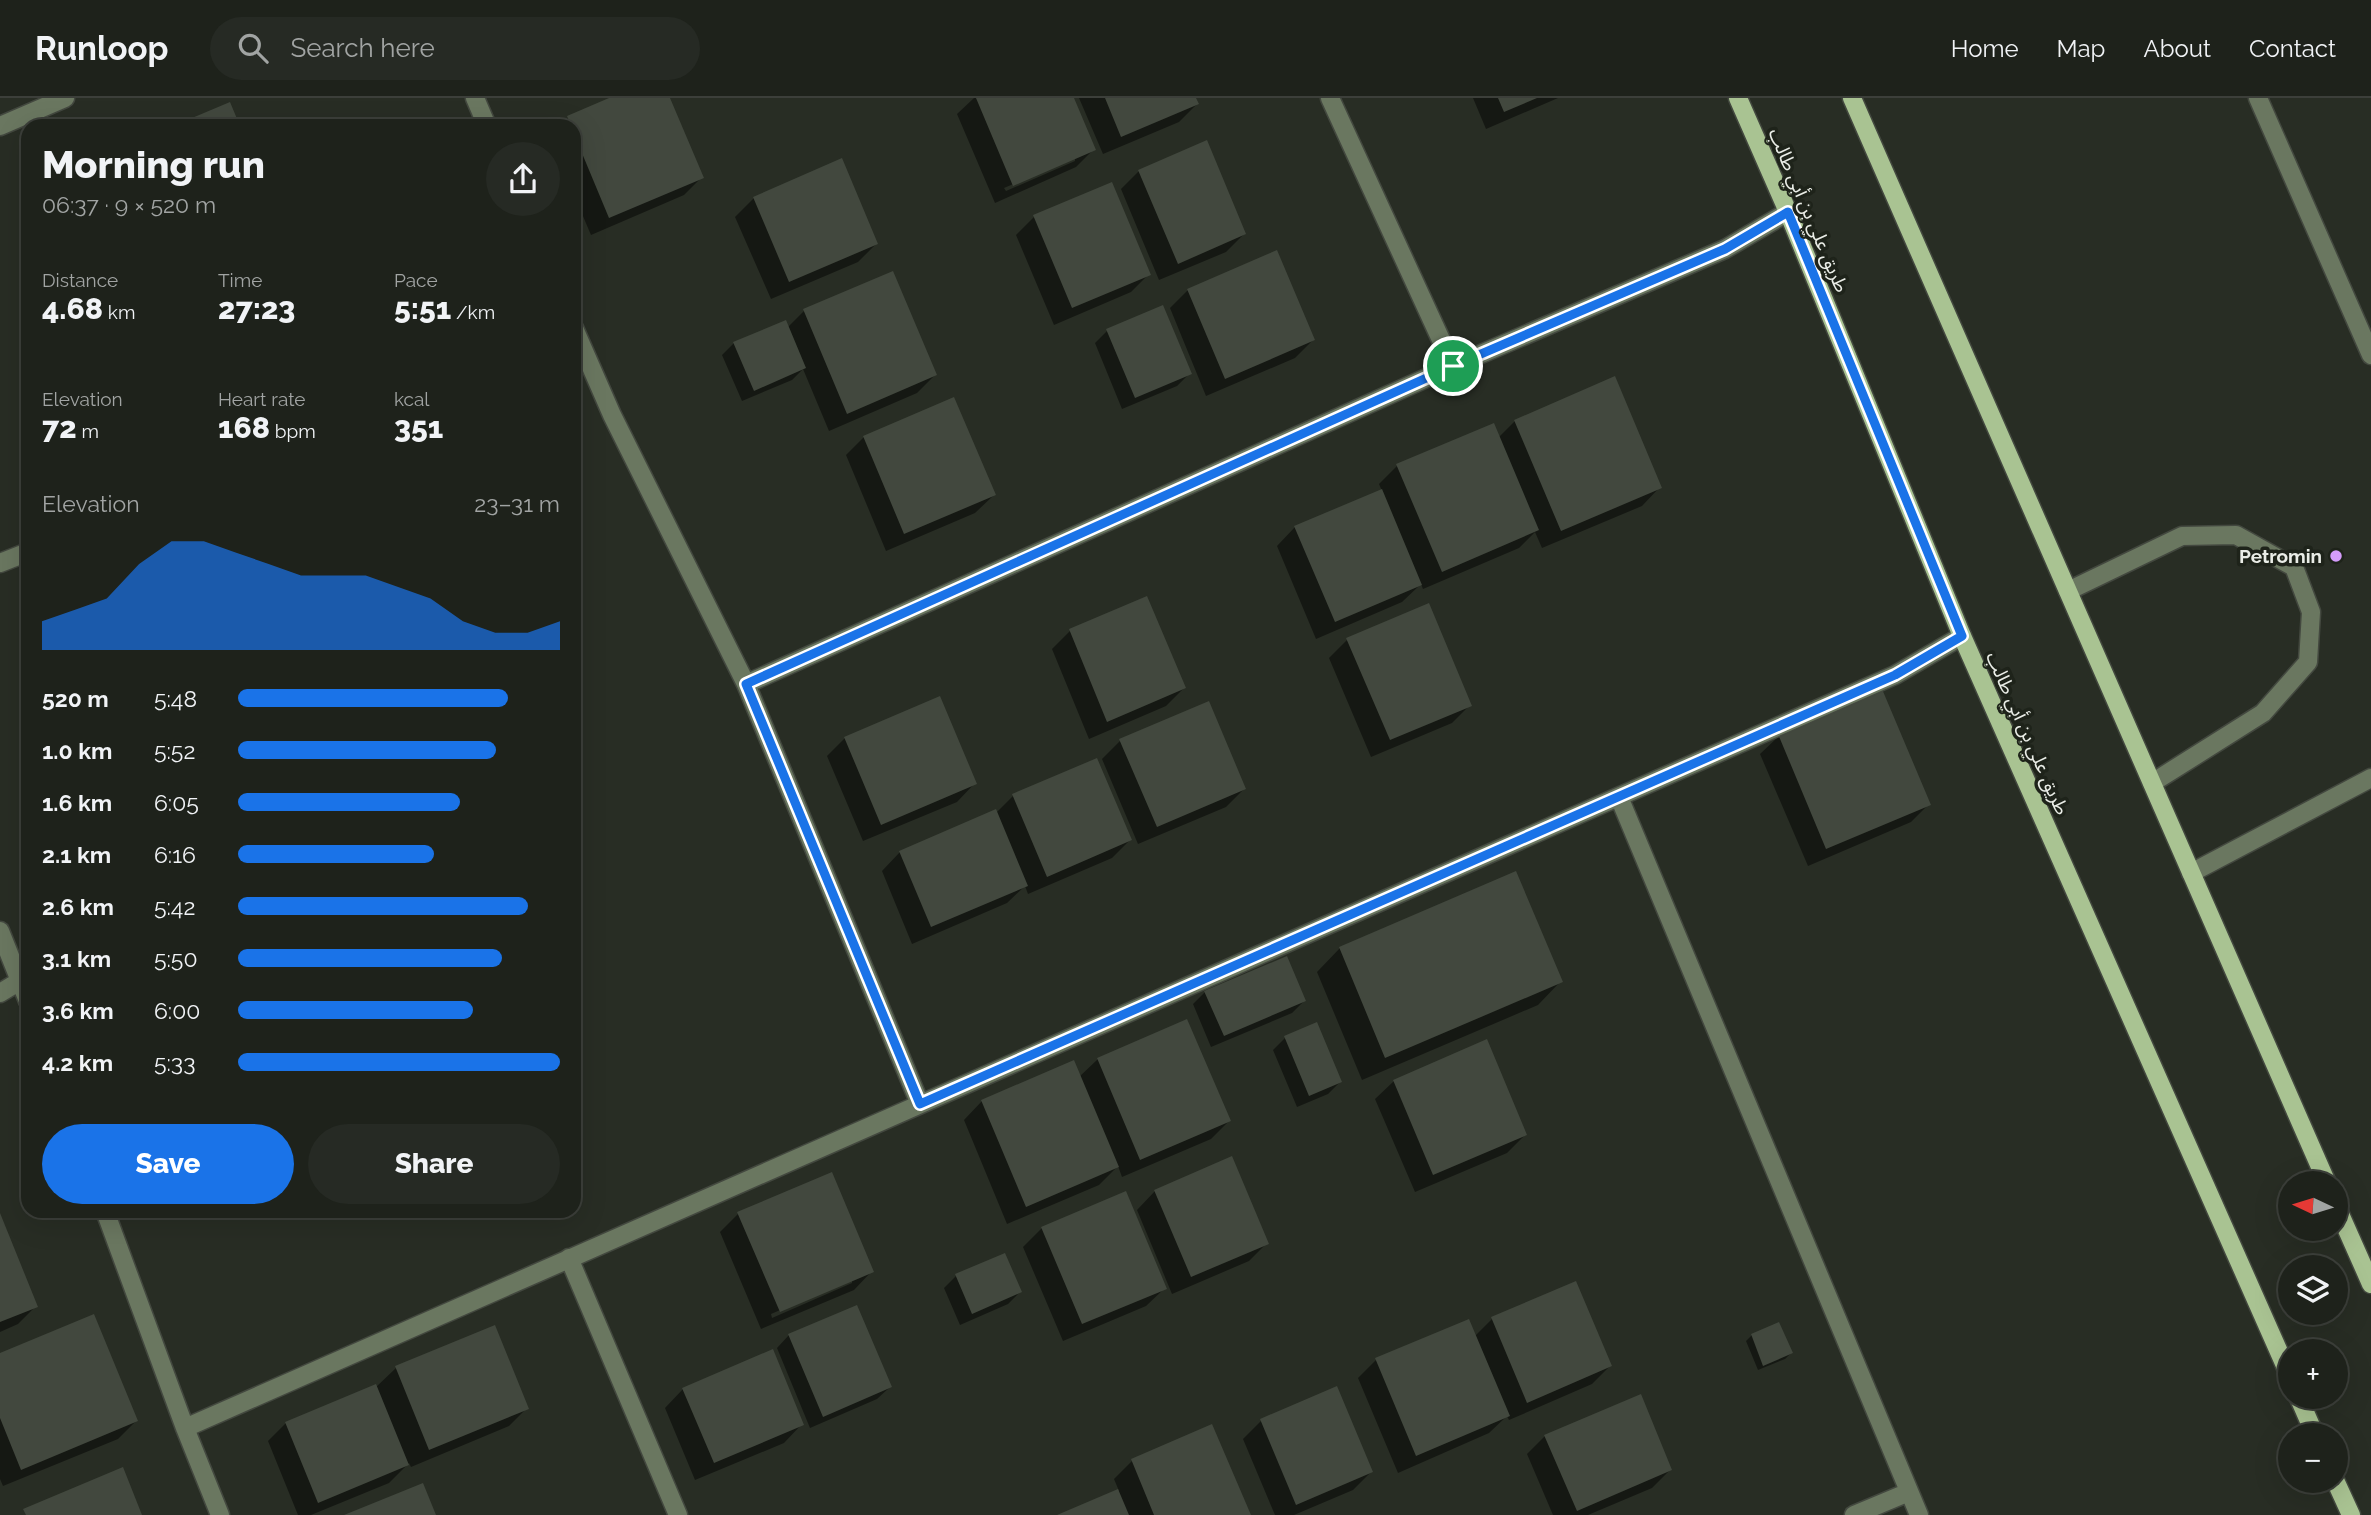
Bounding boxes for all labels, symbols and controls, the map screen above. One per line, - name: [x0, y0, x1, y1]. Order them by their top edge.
- search box: [210, 17, 700, 80]
- text: Runloop: [35, 29, 168, 68]
- icon: search: [234, 29, 272, 67]
- text: Search here: [290, 33, 435, 63]
- text: Home: [1951, 34, 2019, 63]
- text: Map: [2057, 34, 2105, 63]
- text: About: [2143, 34, 2211, 63]
- text: Contact: [2249, 34, 2336, 63]
- street label: طريق علي بن أبي طالب: [1760, 125, 1854, 297]
- text: Morning run: [42, 142, 265, 187]
- button: share: [486, 142, 560, 216]
- text: 06:37 · 9 × 520 m: [42, 191, 216, 218]
- text: Distance: [42, 269, 118, 291]
- text: Time: [218, 269, 262, 291]
- text: Pace: [394, 269, 438, 291]
- text: 4.68: [42, 291, 103, 326]
- text: 27:23: [218, 291, 295, 326]
- text: 5:51: [394, 291, 451, 326]
- text: km: [103, 301, 135, 323]
- text: /km: [451, 301, 495, 323]
- pin: [1423, 336, 1483, 396]
- icon: arrive: [1434, 347, 1472, 385]
- text: Elevation: [42, 388, 123, 410]
- text: Heart rate: [218, 388, 306, 410]
- text: kcal: [394, 388, 430, 410]
- text: 72: [42, 410, 77, 445]
- text: 168: [218, 410, 270, 445]
- text: 351: [394, 410, 443, 445]
- text: m: [77, 420, 99, 442]
- text: bpm: [270, 420, 316, 442]
- text: Elevation: [42, 490, 140, 517]
- text: 23–31 m: [474, 490, 560, 517]
- place label: Petromin: [2239, 545, 2322, 567]
- marker: Petromin: [2328, 548, 2344, 564]
- street label: طريق علي بن أبي طالب: [1978, 648, 2074, 820]
- text: 520 m: [42, 685, 109, 712]
- text: 5:48: [154, 685, 197, 712]
- text: 1.0 km: [42, 737, 112, 764]
- text: 5:52: [154, 737, 195, 764]
- text: 1.6 km: [42, 789, 112, 816]
- text: 6:05: [154, 789, 199, 816]
- text: 2.1 km: [42, 841, 111, 868]
- text: 6:16: [154, 841, 196, 868]
- text: 2.6 km: [42, 893, 114, 920]
- text: 5:42: [154, 893, 195, 920]
- text: 3.1 km: [42, 945, 111, 972]
- text: 5:50: [154, 945, 197, 972]
- text: 3.6 km: [42, 997, 114, 1024]
- text: 6:00: [154, 997, 200, 1024]
- text: 4.2 km: [42, 1049, 113, 1076]
- text: 5:33: [154, 1049, 195, 1076]
- button: Save: [42, 1124, 294, 1204]
- button: Share: [308, 1124, 560, 1204]
- north arrow: [2278, 1171, 2348, 1241]
- map controls: [2278, 1171, 2348, 1493]
- button: layers: [2278, 1255, 2348, 1325]
- button: +: [2278, 1339, 2348, 1409]
- button: −: [2278, 1423, 2348, 1493]

